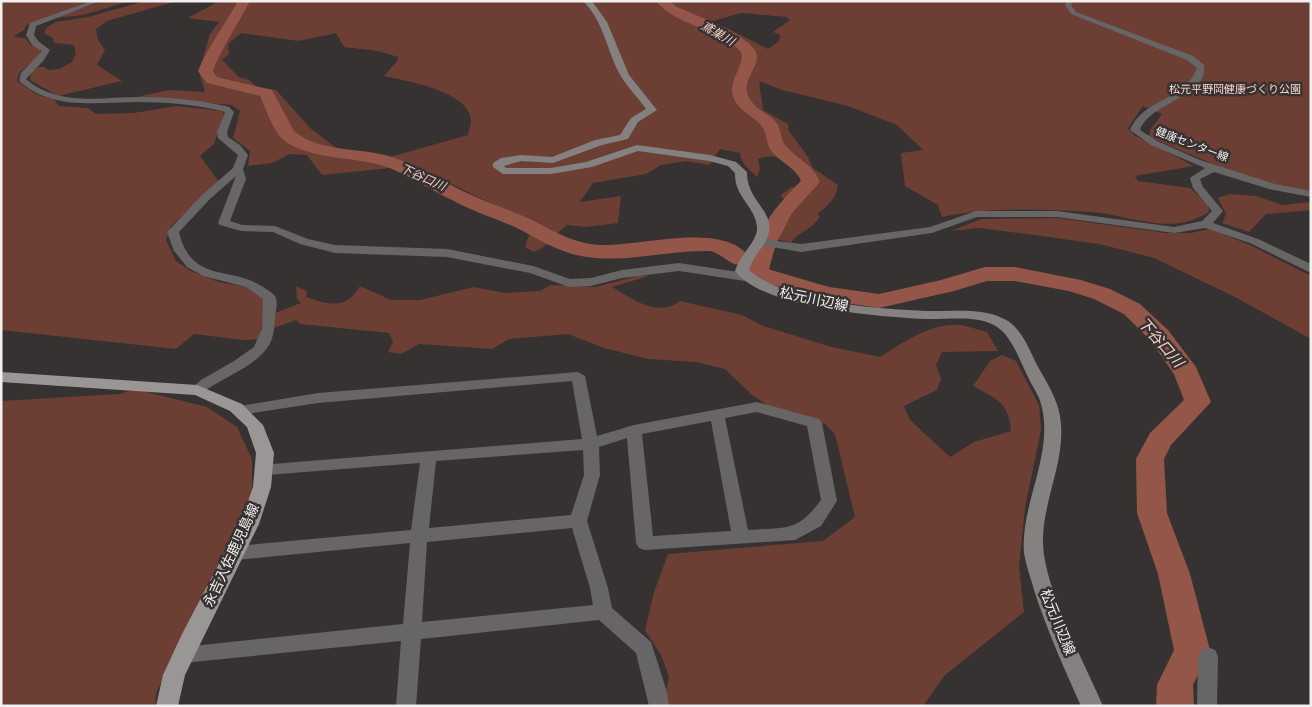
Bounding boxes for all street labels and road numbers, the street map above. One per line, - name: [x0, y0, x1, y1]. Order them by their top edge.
- street label: 健康センター線: [1153, 123, 1231, 165]
- street label: 松元川辺線: [778, 282, 850, 316]
- street label: 永吉入佐鹿児島線: [198, 500, 264, 610]
- street label: 松元川辺線: [1036, 586, 1080, 658]

